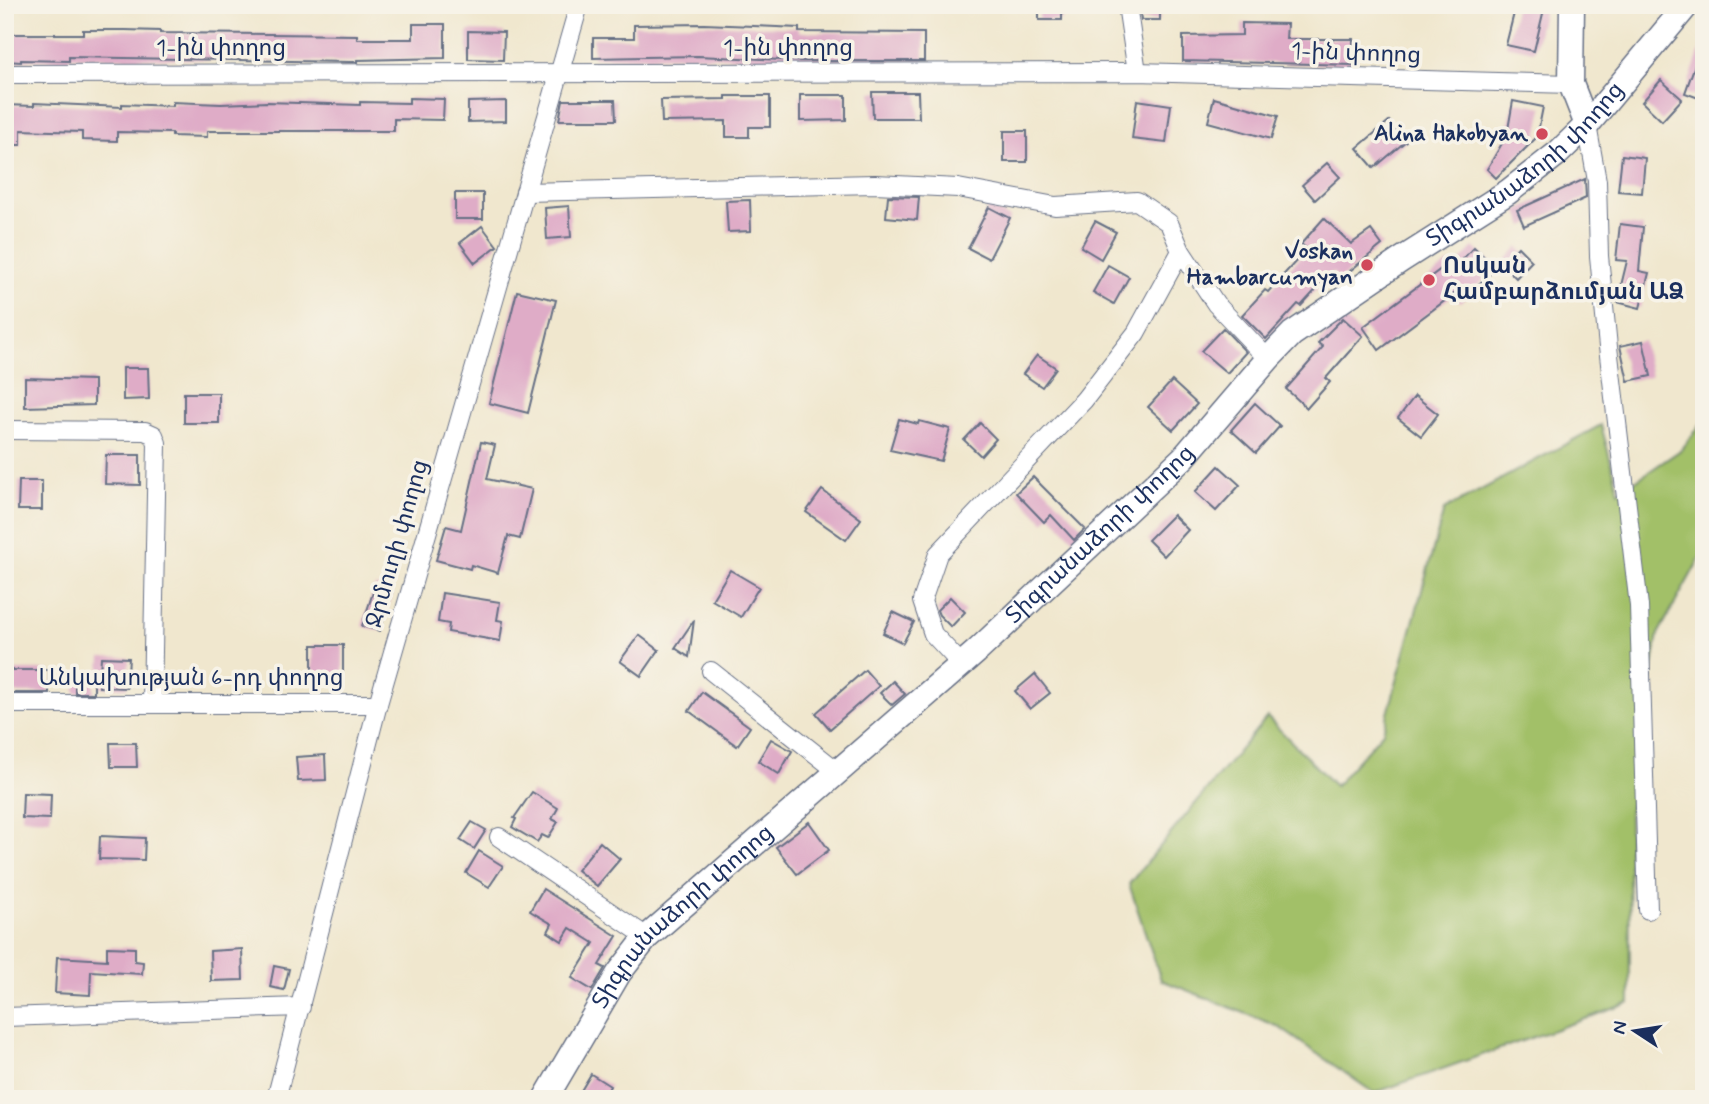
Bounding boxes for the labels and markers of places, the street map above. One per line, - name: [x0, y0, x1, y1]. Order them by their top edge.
- place label: Alina Hakobyan: [1374, 119, 1529, 149]
- marker: Alina Hakobyan: [1534, 126, 1550, 142]
- place label: Voskan Hambarcumyan: [1187, 237, 1353, 293]
- place label: Ոսկան Համբարձումյան ԱՁ: [1443, 252, 1684, 308]
- marker: Voskan Hambarcumyan: [1359, 257, 1375, 273]
- marker: Ոսկան Համբարձումյան ԱՁ: [1421, 272, 1437, 288]

